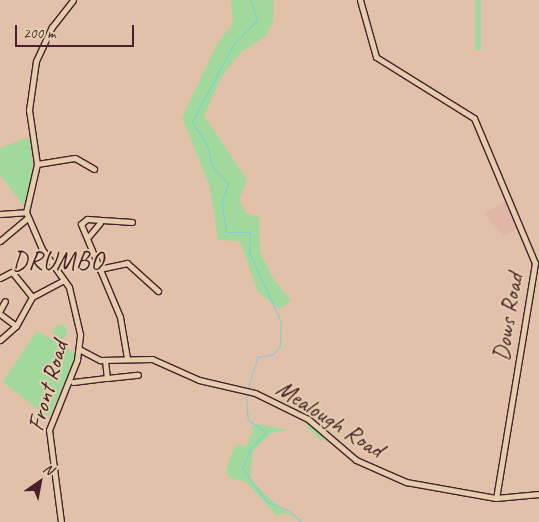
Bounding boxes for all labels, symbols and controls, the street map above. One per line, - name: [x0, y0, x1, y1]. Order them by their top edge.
- scale bar: [18, 15, 136, 47]
- text: 200 m: [23, 24, 55, 43]
- district label: DRUMBO: [11, 245, 105, 277]
- street label: Dows Road: [487, 271, 529, 363]
- street label: Front Road: [21, 338, 75, 434]
- street label: Mealough Road: [271, 374, 389, 464]
- north arrow: [15, 457, 65, 507]
- text: N: [40, 460, 57, 478]

